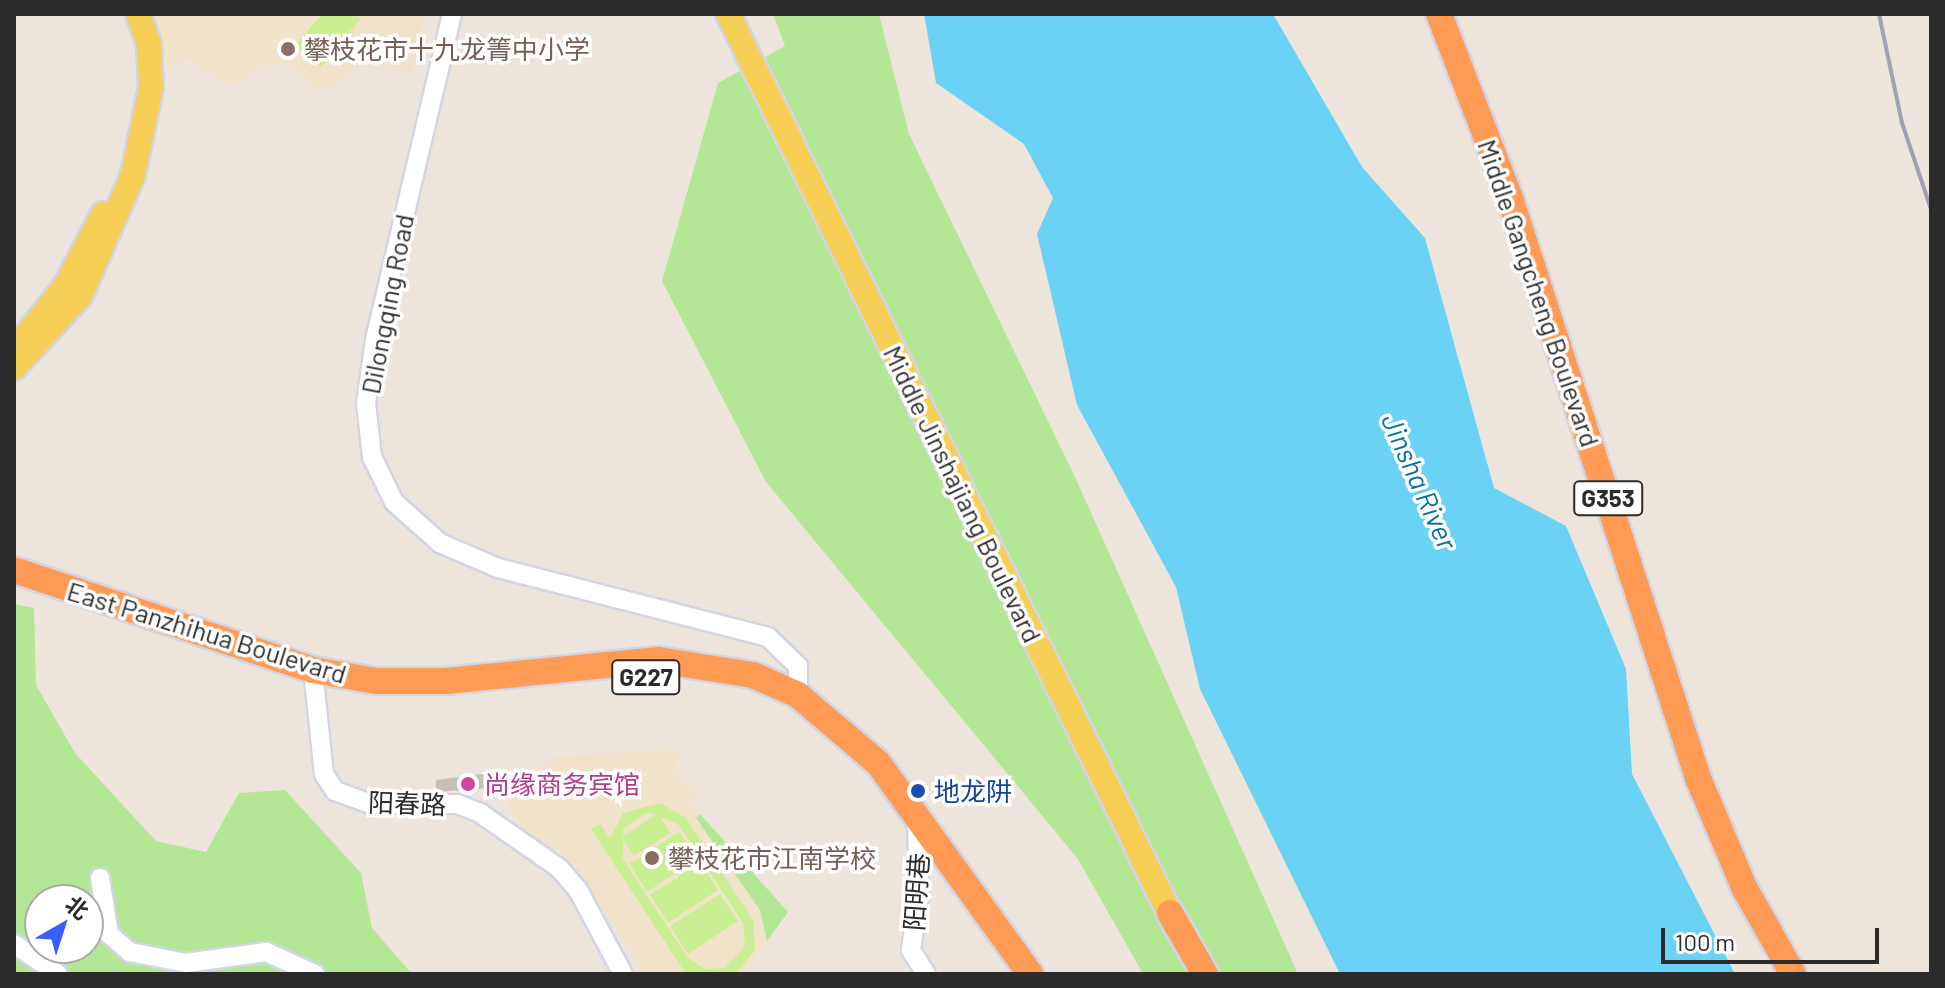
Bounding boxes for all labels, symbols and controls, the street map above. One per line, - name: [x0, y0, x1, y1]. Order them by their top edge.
- place label: 攀枝花市十九龙箐中小学: [304, 33, 590, 65]
- marker: 攀枝花市十九龙箐中小学: [279, 40, 297, 58]
- street label: Middle Gangcheng Boulevard: [1472, 135, 1606, 451]
- street label: Dilongqing Road: [354, 212, 420, 396]
- street label: Middle Jinshajiang Boulevard: [877, 341, 1049, 647]
- water label: Jinsha River: [1375, 408, 1465, 554]
- road number: G353: [1572, 478, 1644, 518]
- street label: East Panzhihua Boulevard: [64, 575, 350, 689]
- road number: G227: [610, 657, 682, 697]
- place label: 尚缘商务宾馆: [484, 768, 640, 800]
- marker: 尚缘商务宾馆: [459, 775, 477, 793]
- place label: 地龙阱: [934, 775, 1012, 807]
- marker: 地龙阱: [909, 782, 927, 800]
- street label: 阳春路: [367, 786, 447, 820]
- place label: 攀枝花市江南学校: [668, 842, 876, 874]
- marker: 攀枝花市江南学校: [643, 849, 661, 867]
- street label: 阳明巷: [898, 852, 934, 932]
- north arrow: [24, 884, 104, 964]
- text: 北: [61, 890, 95, 924]
- scale bar: [1665, 912, 1883, 962]
- text: 100 m: [1675, 927, 1735, 956]

